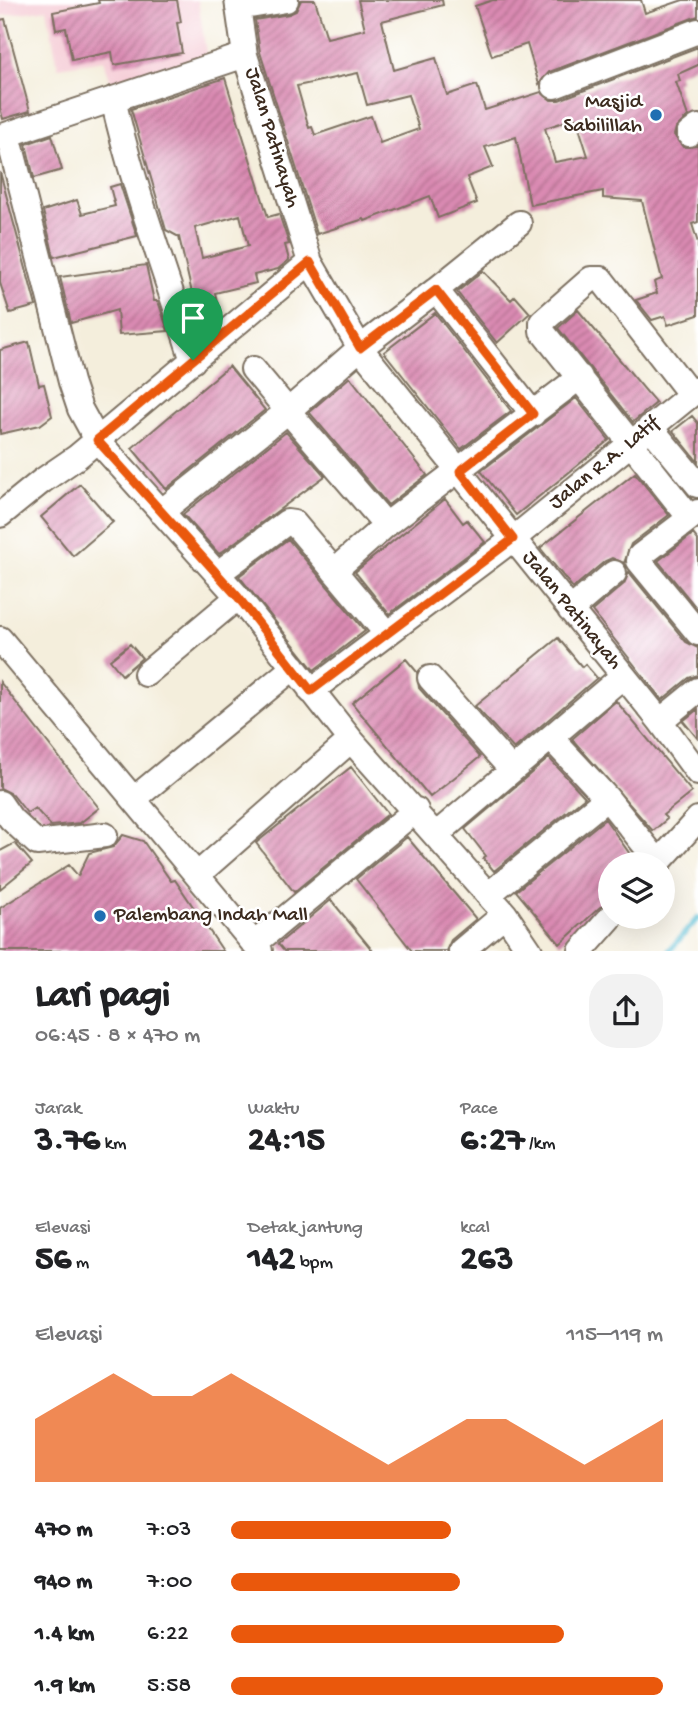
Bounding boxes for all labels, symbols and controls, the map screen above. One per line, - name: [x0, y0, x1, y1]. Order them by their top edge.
- street label: Jalan Patinayah: [238, 65, 304, 211]
- place label: Masjid Sabilillah: [564, 91, 644, 140]
- marker: Masjid Sabilillah: [648, 107, 664, 123]
- pin: [163, 288, 223, 360]
- icon: arrive: [174, 299, 212, 337]
- street label: Jalan R.A. Latif: [545, 411, 666, 516]
- street label: Jalan Patinayah: [516, 547, 626, 675]
- map controls: [598, 852, 675, 929]
- button: layers: [598, 852, 675, 929]
- place label: Palembang Indah Mall: [113, 904, 308, 929]
- marker: Palembang Indah Mall: [92, 908, 108, 924]
- button: share: [589, 974, 663, 1048]
- text: Lari pagi: [35, 975, 170, 1019]
- text: 06:45 · 8 × 470 m: [35, 1023, 200, 1050]
- text: Jarak: [35, 1098, 81, 1121]
- text: Waktu: [248, 1098, 300, 1121]
- text: Pace: [460, 1098, 498, 1121]
- text: 3.76: [35, 1121, 100, 1162]
- text: 24:15: [248, 1121, 325, 1162]
- text: 6:27: [460, 1121, 524, 1162]
- text: km: [100, 1133, 127, 1156]
- text: /km: [524, 1133, 555, 1156]
- text: Elevasi: [35, 1217, 91, 1240]
- text: Detak jantung: [248, 1217, 363, 1240]
- text: kcal: [460, 1217, 490, 1240]
- text: 56: [35, 1240, 71, 1281]
- text: 142: [248, 1240, 296, 1281]
- text: 263: [460, 1240, 513, 1281]
- text: m: [71, 1252, 89, 1275]
- text: bpm: [296, 1252, 333, 1275]
- text: Elevasi: [35, 1322, 103, 1349]
- text: 115–119 m: [566, 1322, 663, 1349]
- text: 470 m: [35, 1517, 93, 1544]
- text: 7:03: [147, 1517, 191, 1544]
- text: 940 m: [35, 1569, 92, 1596]
- text: 7:00: [147, 1569, 192, 1596]
- text: 1.4 km: [35, 1621, 94, 1648]
- text: 6:22: [147, 1621, 188, 1648]
- text: 1.9 km: [35, 1673, 95, 1700]
- text: 5:58: [147, 1673, 191, 1700]

